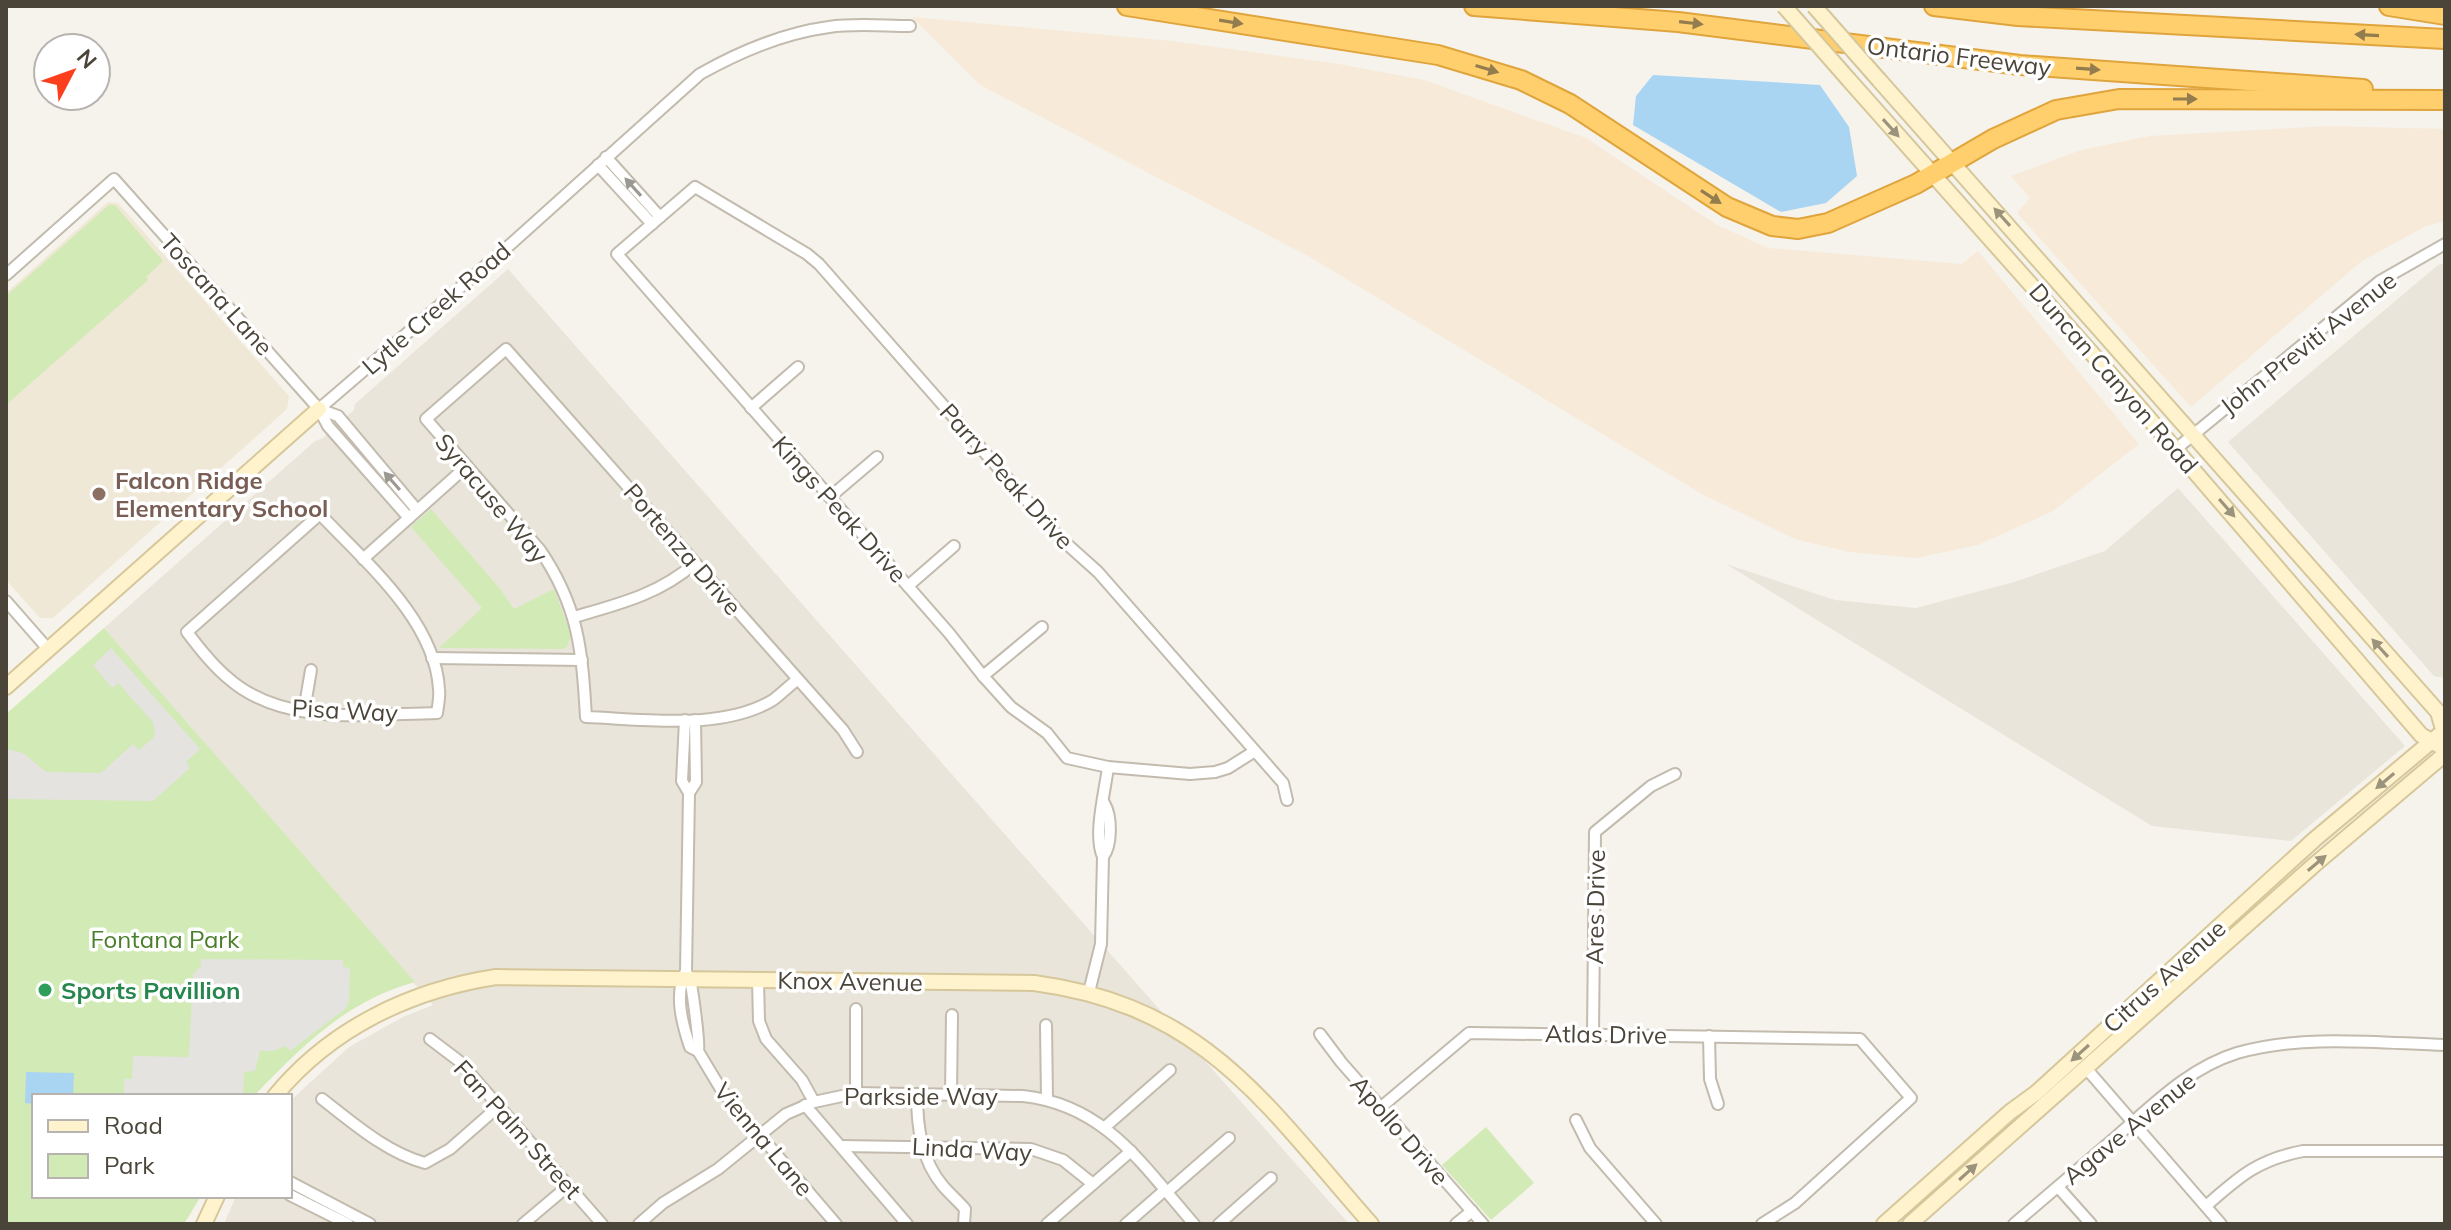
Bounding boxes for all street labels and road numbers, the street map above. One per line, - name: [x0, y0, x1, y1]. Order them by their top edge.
- street label: Ontario Freeway: [1865, 30, 2053, 82]
- street label: Toscana Lane: [154, 227, 280, 361]
- street label: Lytle Creek Road: [356, 235, 516, 381]
- street label: John Previti Avenue: [2214, 265, 2402, 421]
- street label: Duncan Canyon Road: [2023, 277, 2205, 479]
- street label: Parry Peak Drive: [934, 397, 1080, 555]
- street label: Syracuse Way: [429, 427, 555, 569]
- street label: Kings Peak Drive: [766, 430, 914, 588]
- street label: Portenza Drive: [618, 477, 748, 621]
- street label: Pisa Way: [291, 692, 399, 728]
- street label: Ares Drive: [1579, 849, 1611, 965]
- street label: Citrus Avenue: [2096, 913, 2232, 1039]
- street label: Knox Avenue: [777, 965, 923, 997]
- street label: Atlas Drive: [1545, 1018, 1667, 1050]
- street label: Fan Palm Street: [448, 1053, 588, 1205]
- street label: Agave Avenue: [2057, 1065, 2201, 1191]
- street label: Apollo Drive: [1344, 1069, 1456, 1191]
- street label: Vienna Lane: [708, 1076, 820, 1202]
- street label: Parkside Way: [844, 1081, 998, 1111]
- street label: Linda Way: [911, 1131, 1033, 1167]

